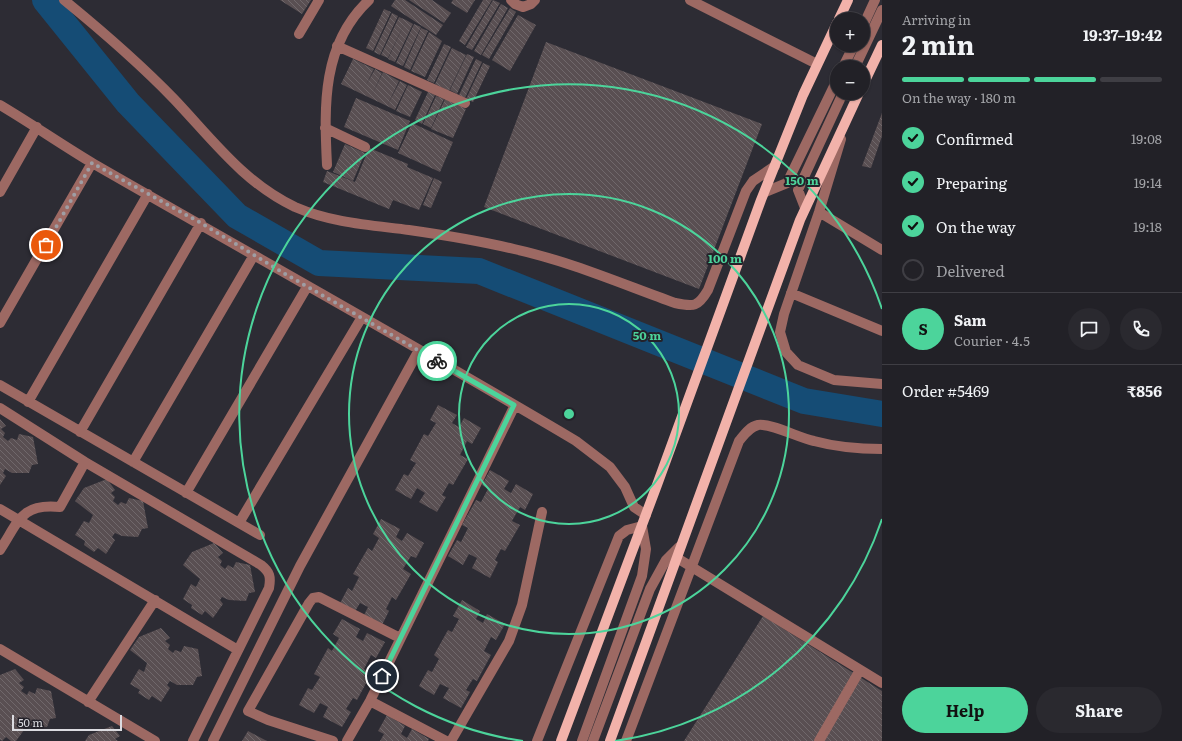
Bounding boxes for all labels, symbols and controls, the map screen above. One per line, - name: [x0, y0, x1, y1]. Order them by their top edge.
- text: Arriving in: [902, 10, 971, 29]
- map controls: [830, 12, 870, 100]
- button: +: [830, 12, 870, 52]
- text: 19:37–19:42: [1083, 23, 1162, 46]
- text: 2 min: [902, 24, 975, 63]
- button: −: [830, 60, 870, 100]
- text: On the way · 180 m: [902, 88, 1016, 107]
- icon: check: [902, 127, 924, 149]
- text: Confirmed: [936, 127, 1013, 150]
- text: 19:08: [1131, 129, 1162, 148]
- text: 150 m: [785, 171, 819, 189]
- icon: check: [902, 171, 924, 193]
- text: Preparing: [936, 171, 1007, 194]
- text: 19:14: [1134, 173, 1162, 192]
- icon: check: [902, 215, 924, 237]
- text: On the way: [936, 215, 1016, 238]
- text: 19:18: [1133, 217, 1162, 236]
- pin: [29, 228, 63, 262]
- icon: bag: [35, 234, 57, 256]
- text: 100 m: [708, 249, 742, 267]
- text: Delivered: [936, 259, 1005, 282]
- text: Sam: [954, 308, 987, 331]
- button: chat: [1068, 308, 1110, 350]
- button: phone: [1120, 308, 1162, 350]
- text: S: [918, 317, 928, 340]
- text: 50 m: [633, 326, 661, 344]
- text: Courier · 4.5: [954, 331, 1030, 350]
- courier: [417, 341, 457, 381]
- icon: bike: [426, 350, 448, 372]
- text: Order #5469: [902, 379, 989, 402]
- text: ₹856: [1127, 379, 1162, 402]
- centre of rings: [562, 407, 576, 421]
- pin: [365, 659, 399, 693]
- icon: home: [371, 665, 393, 687]
- button: Help: [902, 687, 1028, 733]
- button: Share: [1036, 687, 1162, 733]
- scale bar: [12, 713, 122, 732]
- text: 50 m: [18, 714, 43, 730]

